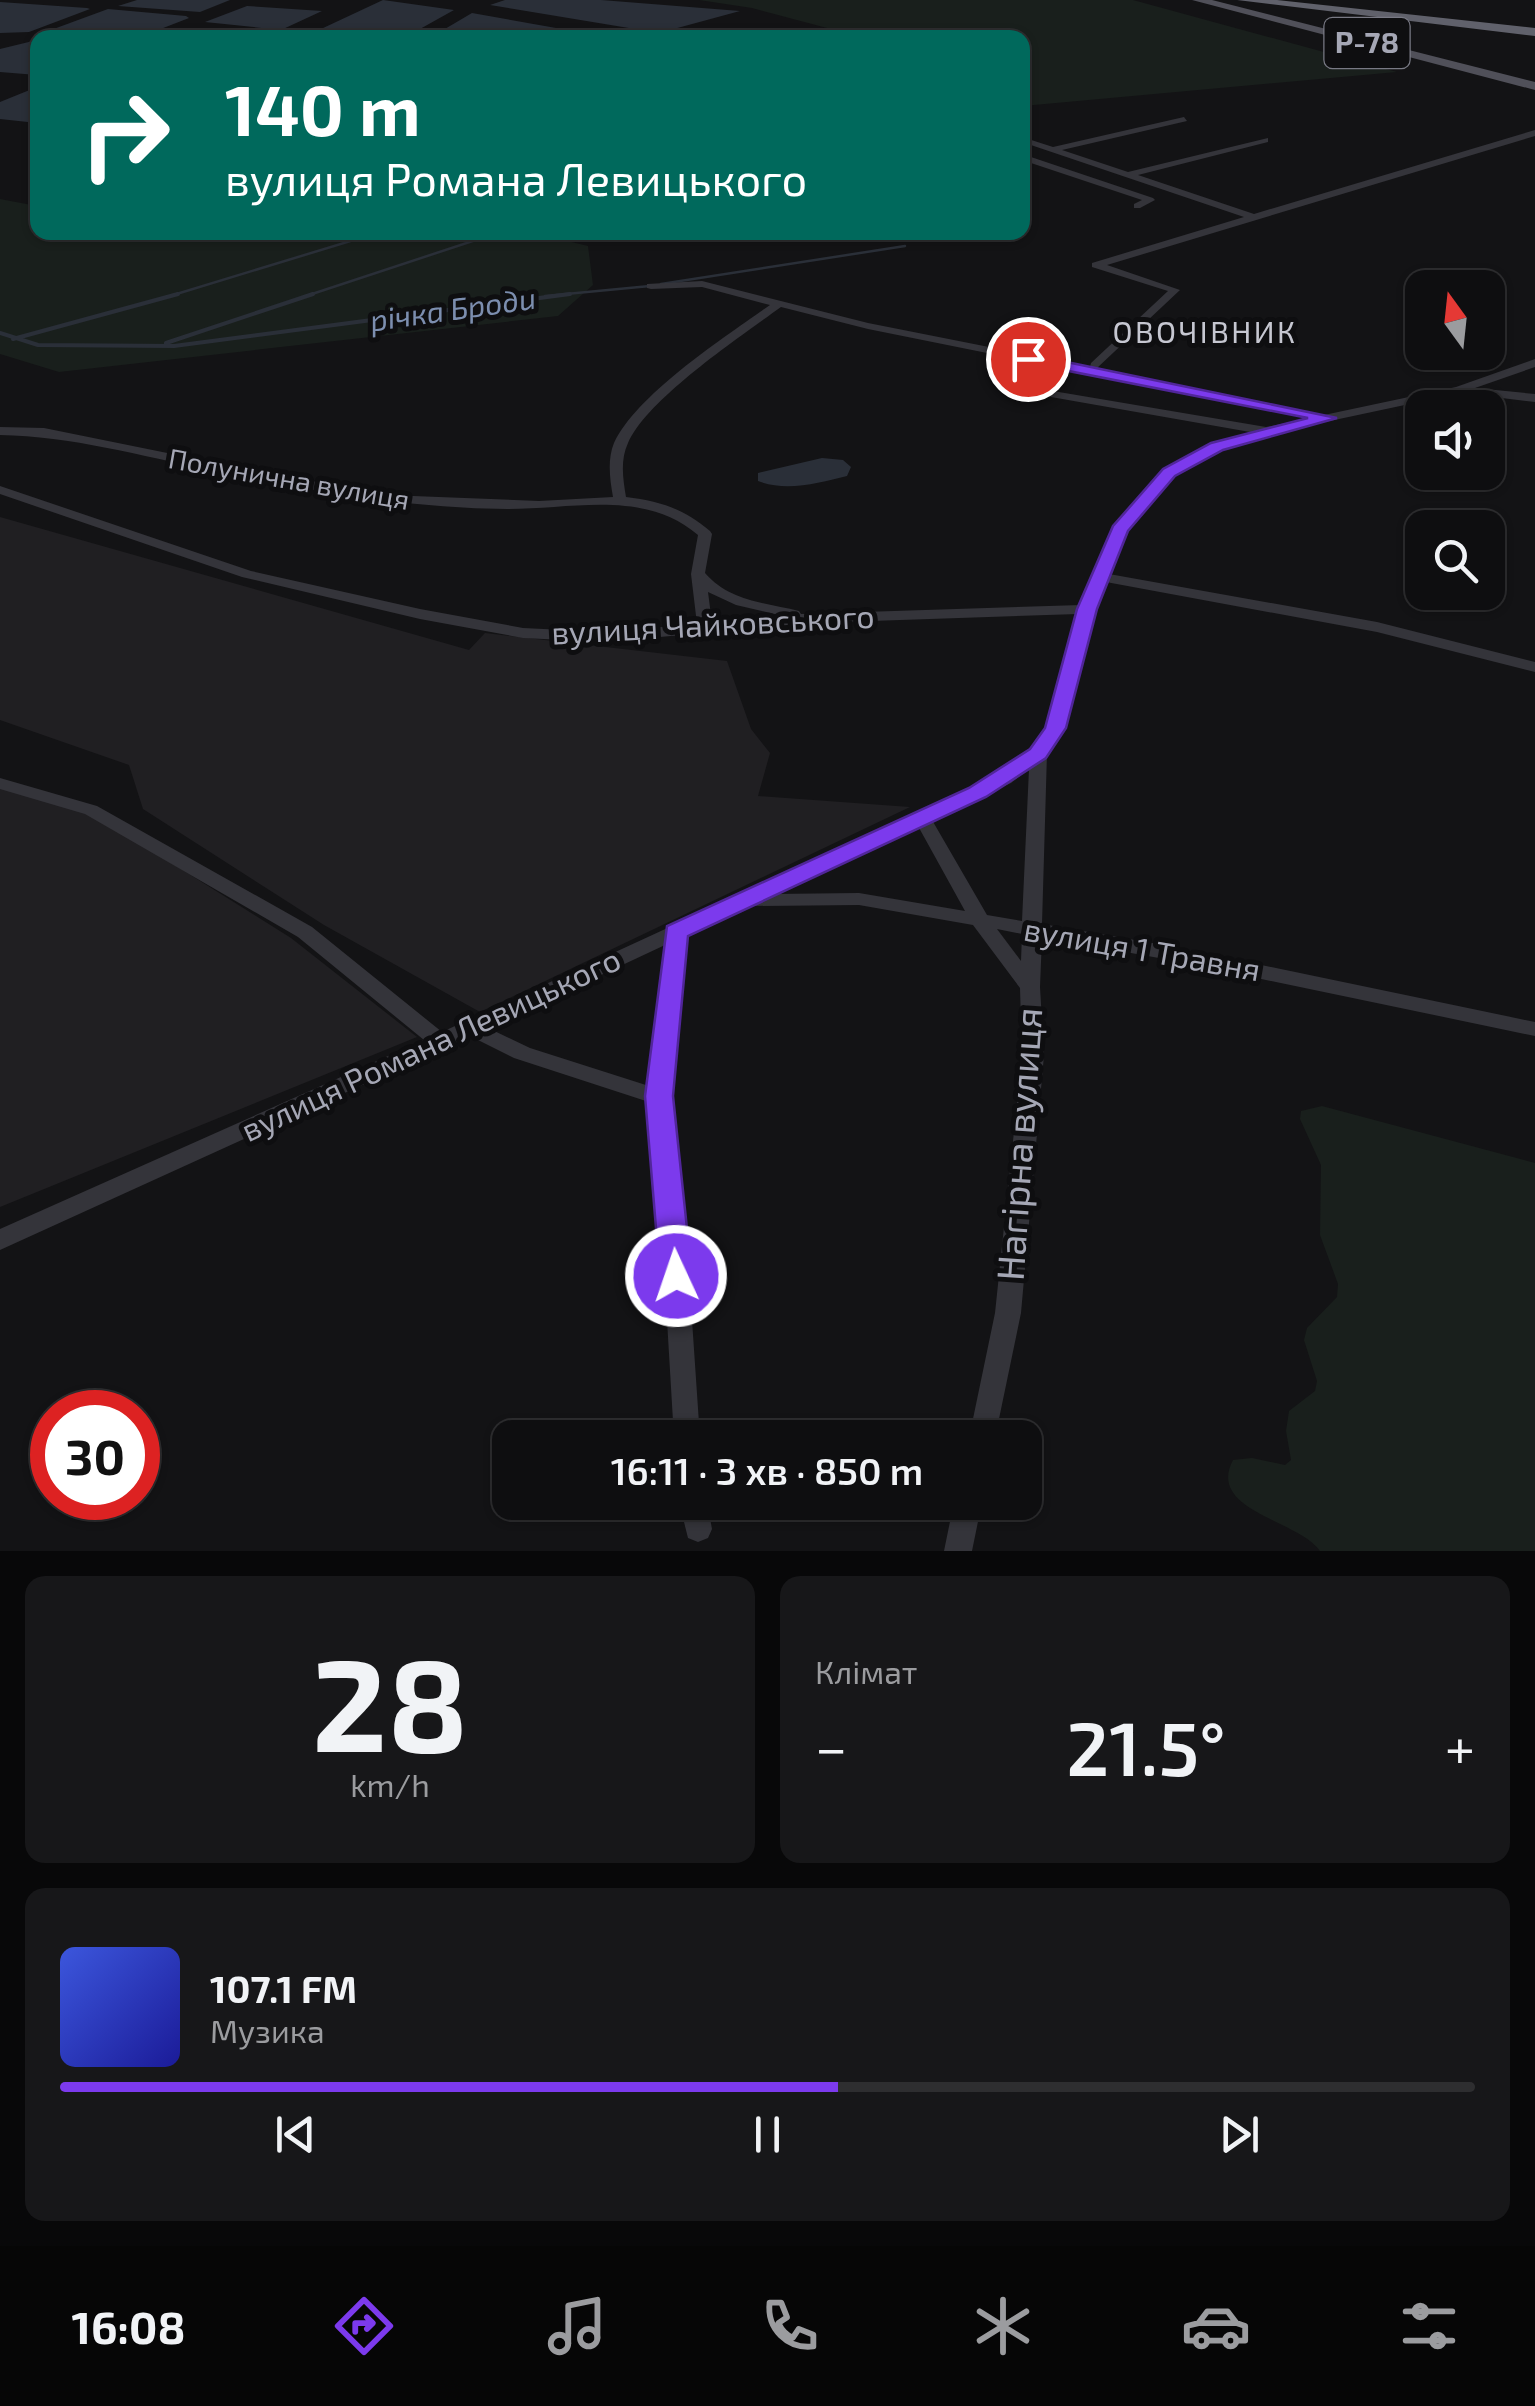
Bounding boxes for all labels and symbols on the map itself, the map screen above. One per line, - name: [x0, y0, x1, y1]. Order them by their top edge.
- road number: Р-78: [1324, 18, 1410, 68]
- north arrow: [1405, 270, 1505, 370]
- water label: річка Броди: [368, 279, 538, 337]
- district label: ОВОЧІВНИК: [1112, 313, 1298, 349]
- pin: [986, 317, 1071, 402]
- street label: Полунична вулиця: [166, 440, 412, 516]
- street label: вулиця Чайковського: [550, 596, 875, 651]
- street label: вулиця 1 Травня: [1021, 909, 1264, 989]
- street label: вулиця Романа Левицького: [235, 938, 626, 1149]
- street label: Нагірна вулиця: [986, 1006, 1050, 1282]
- position arrow: [624, 1224, 728, 1328]
- speed limit sign: 30: [30, 1390, 160, 1520]

